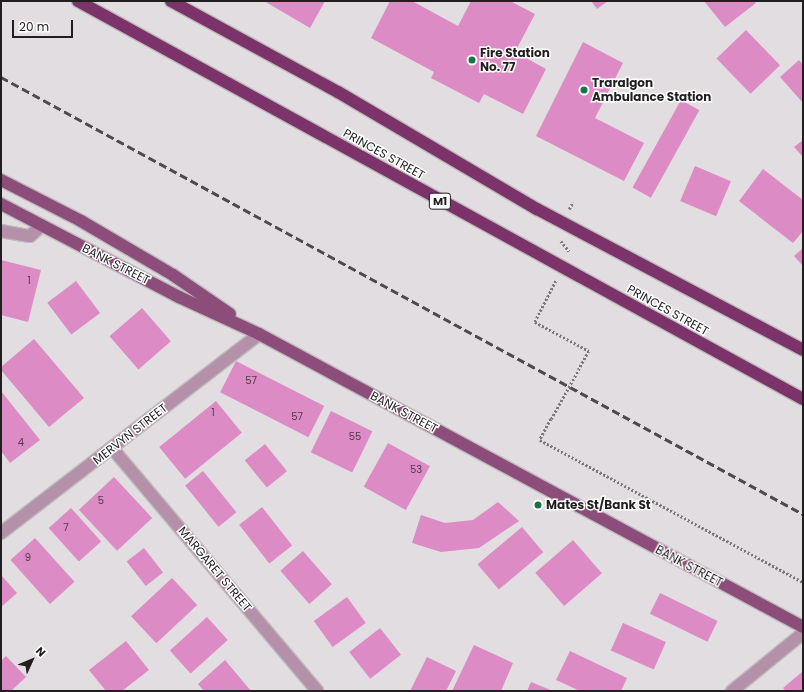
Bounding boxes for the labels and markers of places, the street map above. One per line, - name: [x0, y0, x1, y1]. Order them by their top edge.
- place label: Fire Station No. 77: [480, 46, 550, 74]
- marker: Fire Station No. 77: [467, 55, 477, 65]
- place label: Traralgon Ambulance Station: [592, 76, 711, 104]
- marker: Traralgon Ambulance Station: [579, 85, 589, 95]
- place label: Mates St/Bank St: [546, 498, 651, 512]
- marker: Mates St/Bank St: [533, 500, 543, 510]

